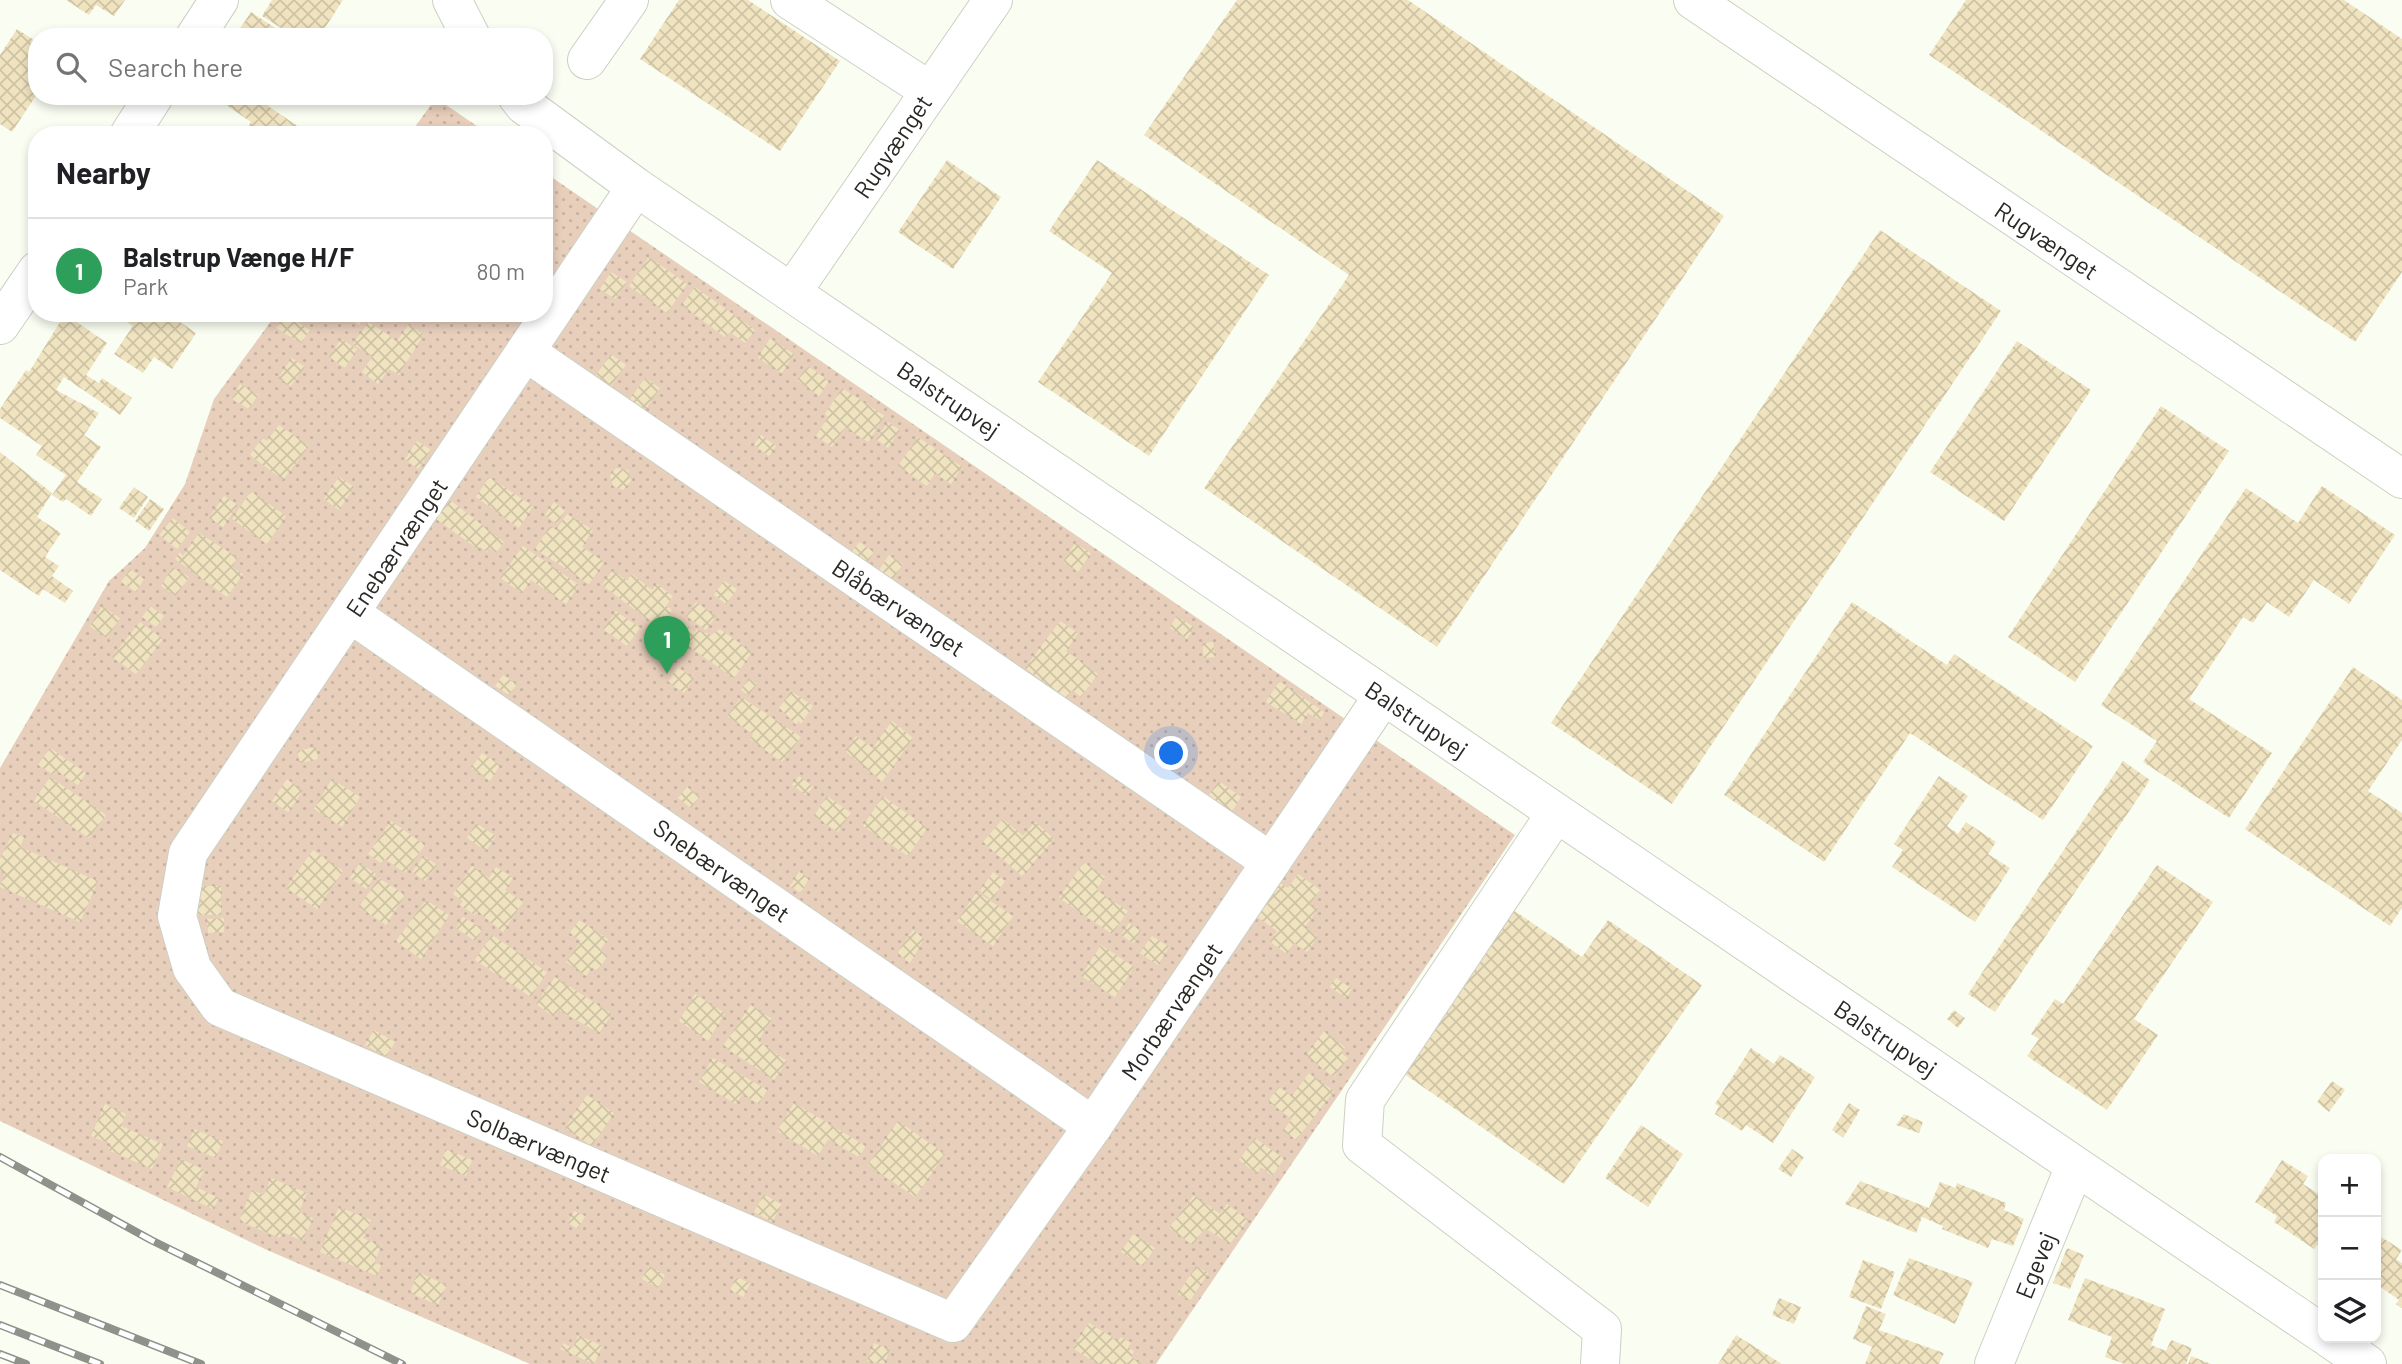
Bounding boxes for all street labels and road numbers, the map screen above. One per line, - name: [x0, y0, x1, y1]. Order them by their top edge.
- street label: Rugvænget: [847, 89, 937, 203]
- street label: Rugvænget: [1990, 195, 2104, 285]
- street label: Balstrupvej: [892, 354, 1006, 444]
- street label: Enebærvænget: [339, 472, 453, 622]
- street label: Blåbærvænget: [827, 552, 971, 662]
- street label: Balstrupvej: [1360, 674, 1474, 764]
- street label: Snebærvænget: [648, 812, 796, 928]
- street label: Morbærvænget: [1114, 937, 1228, 1085]
- street label: Balstrupvej: [1829, 993, 1943, 1083]
- street label: Solbærvænget: [463, 1102, 615, 1188]
- street label: Egevej: [2009, 1227, 2061, 1303]

